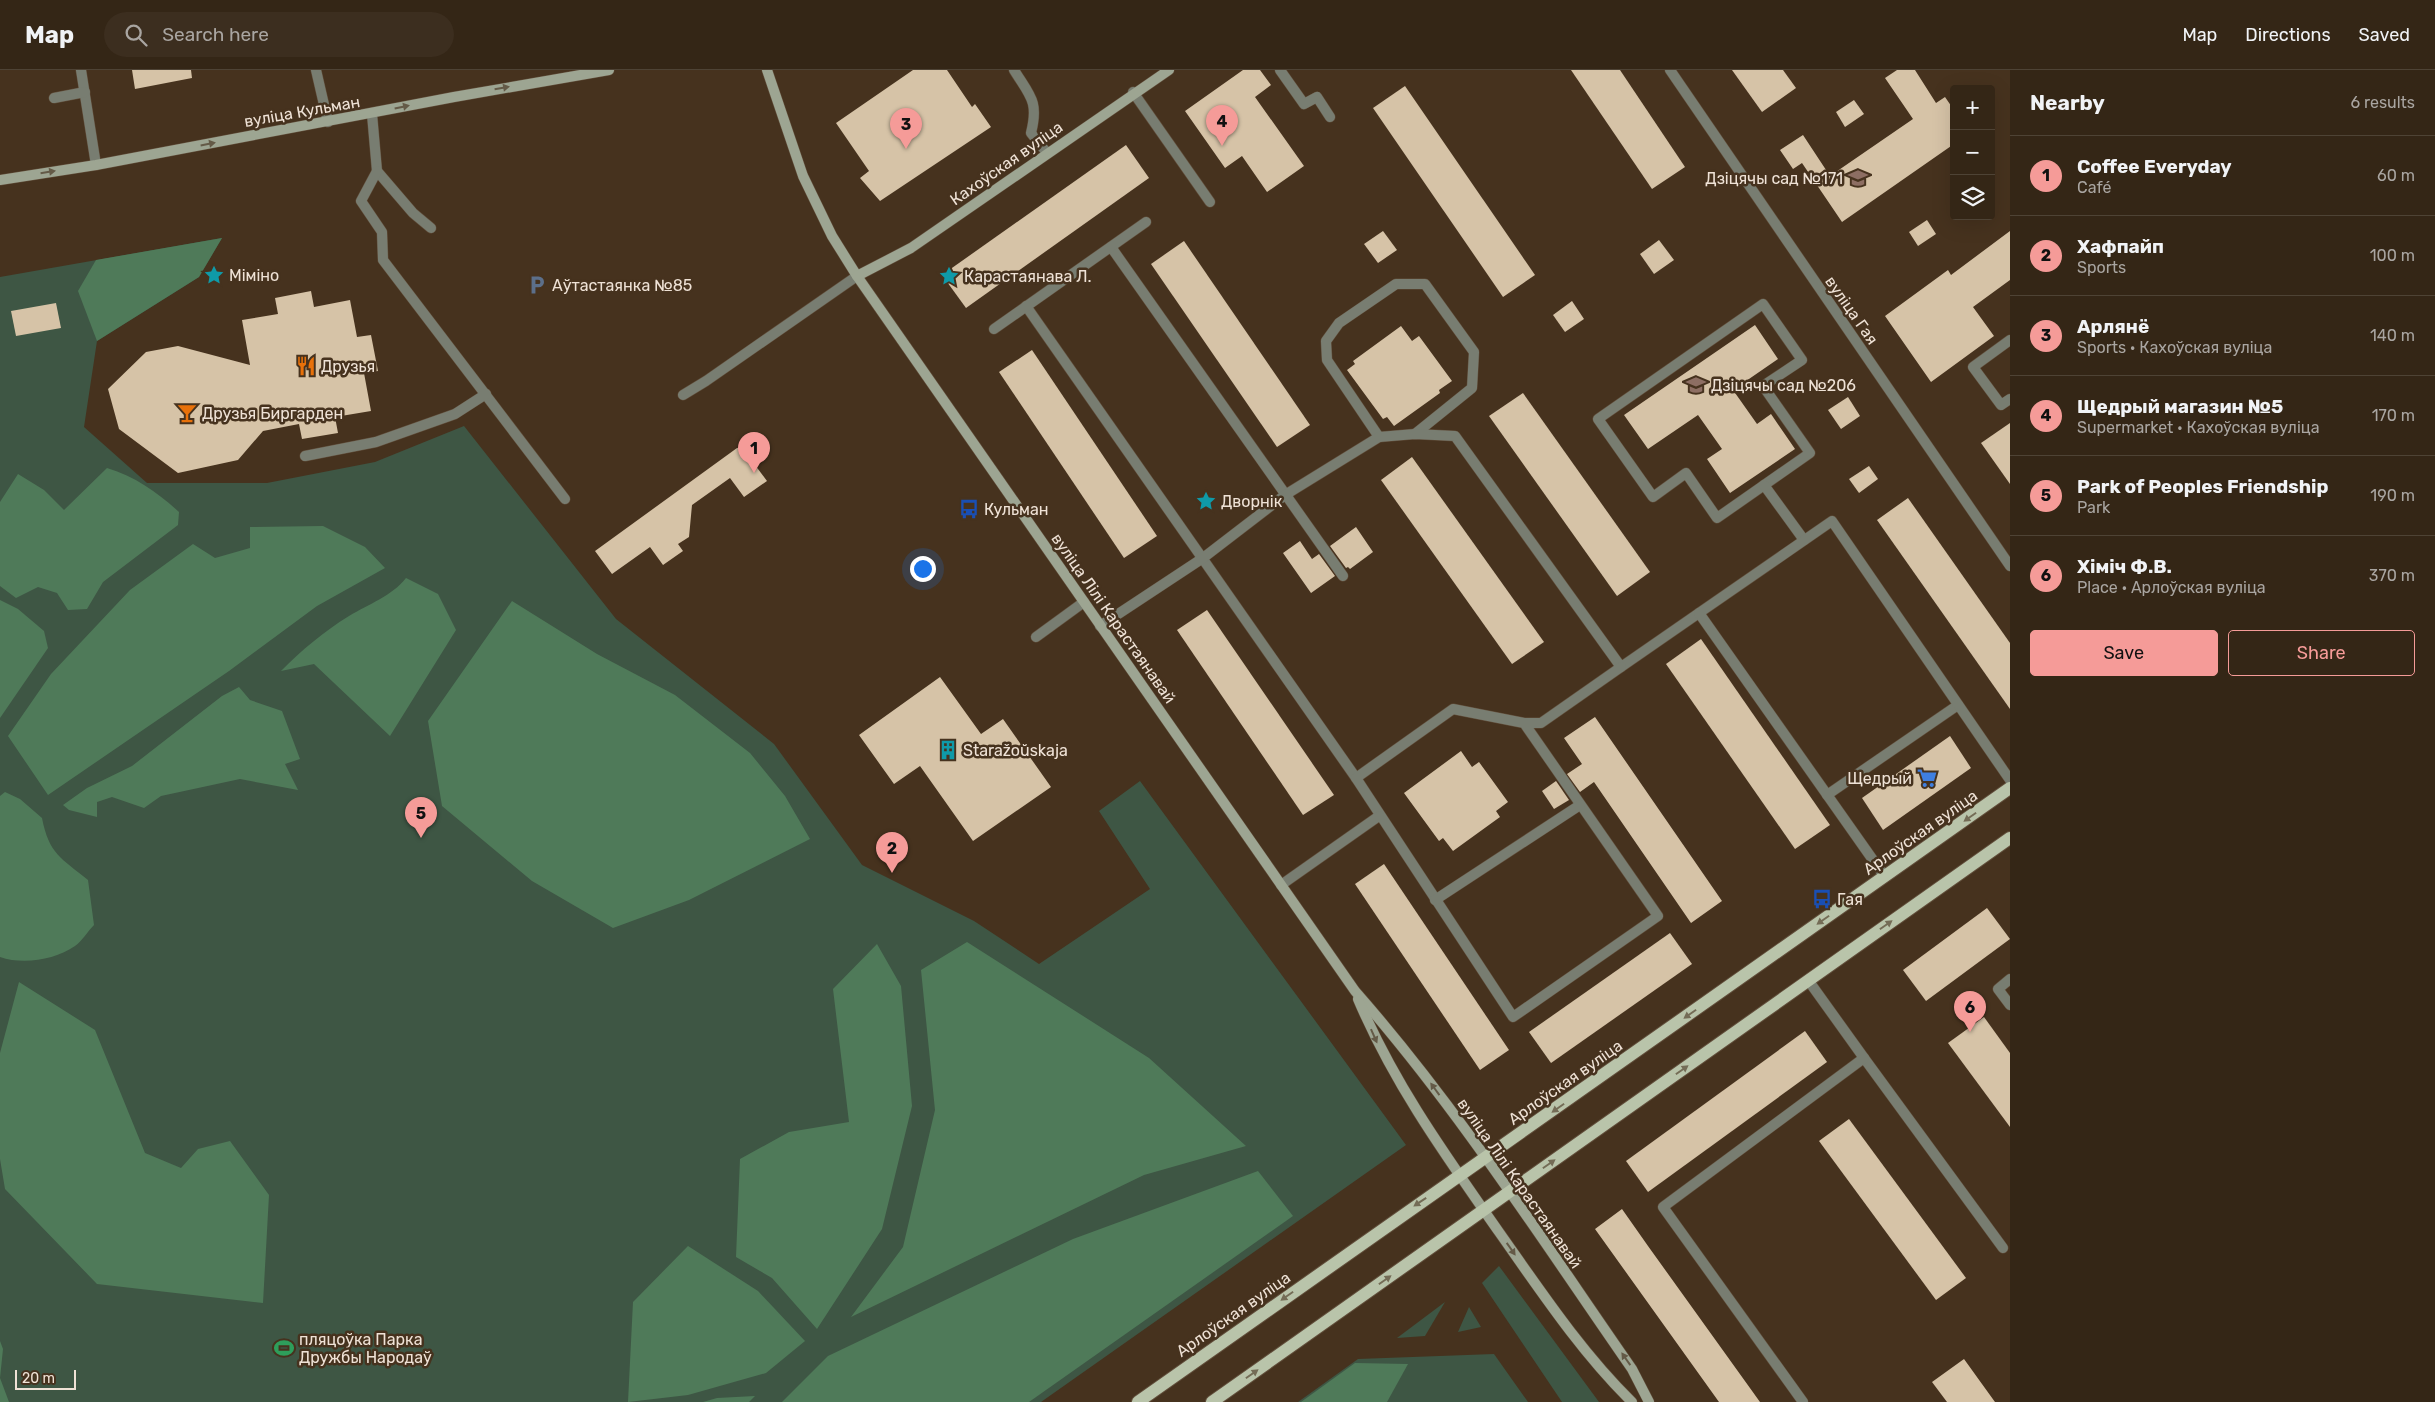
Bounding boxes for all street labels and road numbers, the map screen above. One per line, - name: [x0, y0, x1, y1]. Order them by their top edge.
- street label: вуліца Кульман: [243, 92, 362, 131]
- street label: Кахоўская вуліца: [946, 117, 1066, 209]
- street label: вуліца Гая: [1821, 272, 1882, 348]
- street label: вуліца Лілі Карастаянавай: [1047, 530, 1180, 707]
- street label: Арлоўская вуліца: [1860, 786, 1981, 879]
- street label: Арлоўская вуліца: [1505, 1036, 1626, 1129]
- street label: вуліца Лілі Карастаянавай: [1453, 1095, 1586, 1272]
- street label: Арлоўская вуліца: [1173, 1268, 1294, 1361]

